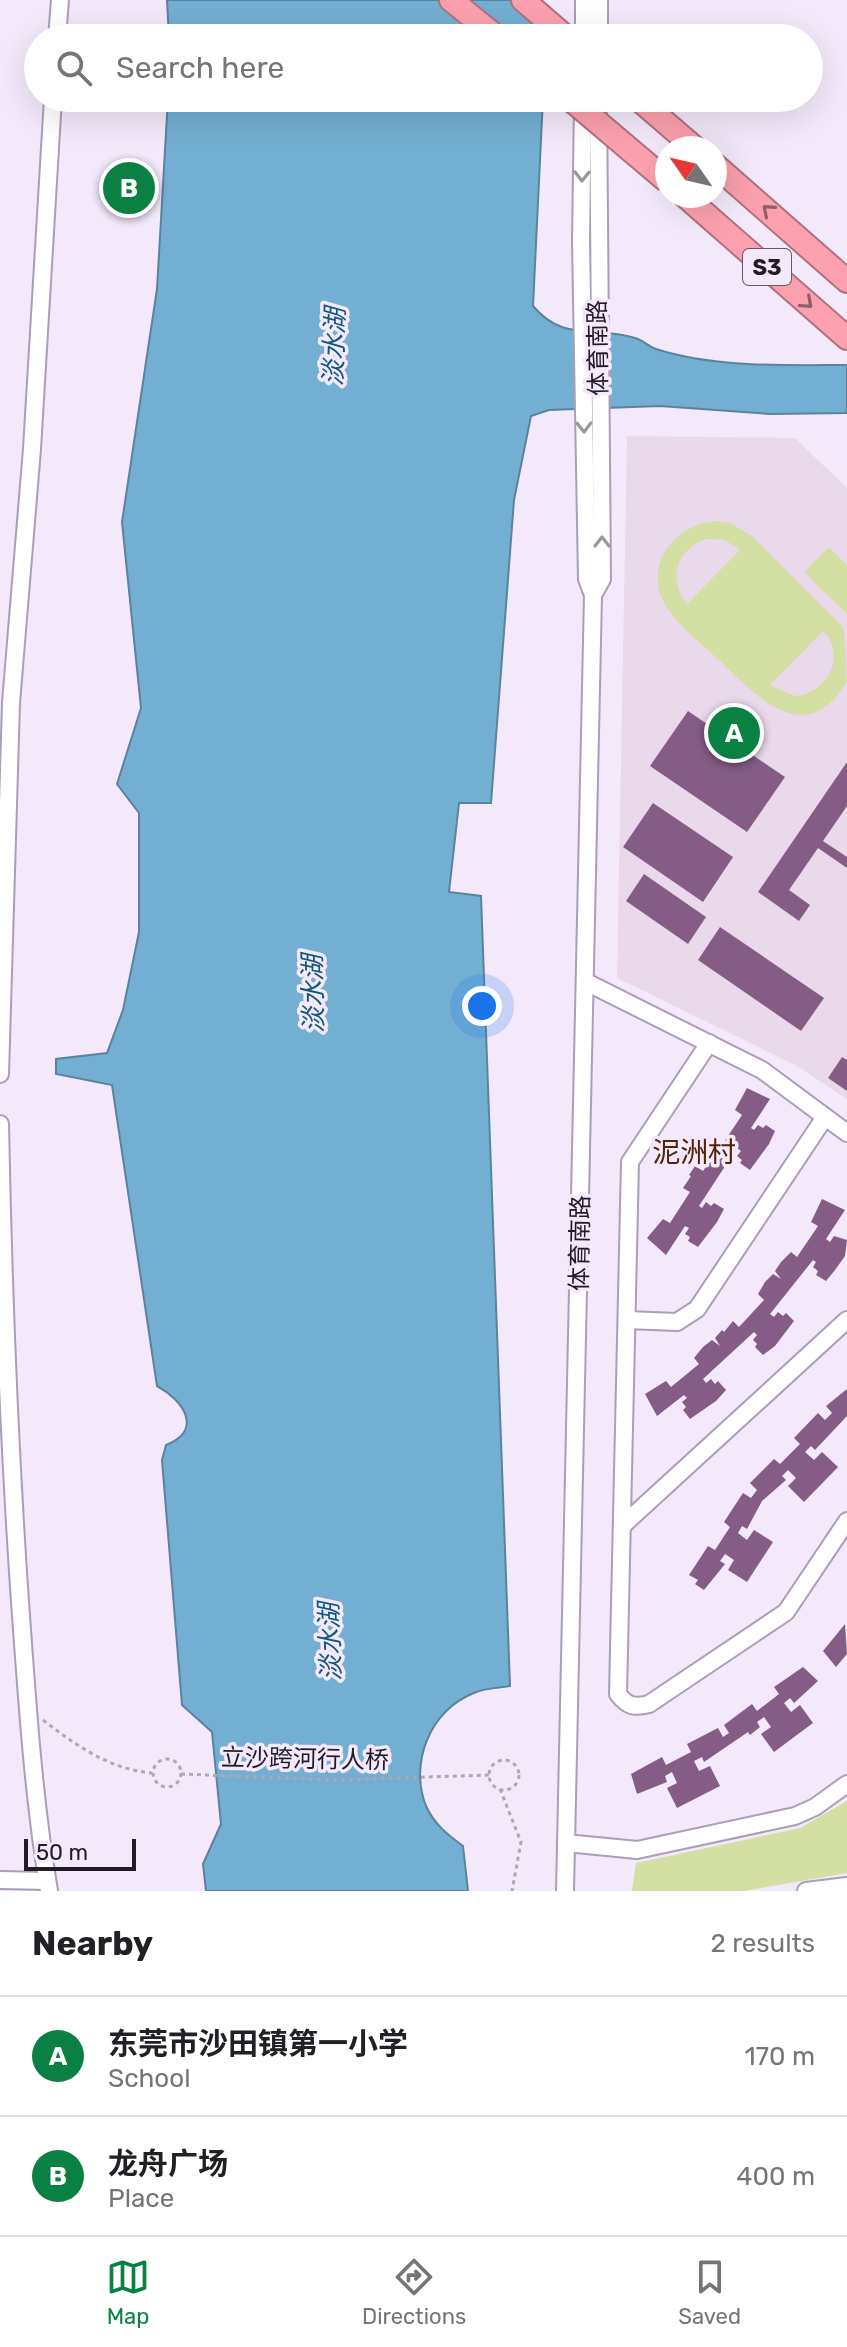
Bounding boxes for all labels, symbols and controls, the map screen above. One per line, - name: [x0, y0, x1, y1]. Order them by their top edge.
- search box: [24, 24, 823, 112]
- icon: search: [52, 46, 96, 90]
- text: Search here: [116, 50, 284, 86]
- north arrow: [655, 136, 727, 208]
- pin: B: [103, 158, 155, 218]
- one-way arrow: [573, 170, 591, 183]
- one-way arrow: [762, 206, 777, 220]
- road number: S3: [743, 249, 791, 285]
- one-way arrow: [798, 293, 812, 308]
- street label: 体育南路: [583, 300, 613, 396]
- water label: 淡水湖: [318, 304, 351, 387]
- one-way arrow: [576, 421, 593, 434]
- one-way arrow: [593, 535, 611, 548]
- pin: A: [708, 703, 760, 763]
- water label: 淡水湖: [297, 951, 330, 1033]
- your location: [462, 986, 502, 1026]
- district label: 泥洲村: [652, 1136, 736, 1169]
- street label: 体育南路: [565, 1195, 595, 1291]
- water label: 淡水湖: [314, 1598, 347, 1682]
- street label: 立沙跨河行人桥: [221, 1744, 389, 1774]
- scale bar: [24, 1835, 136, 1871]
- text: 50 m: [36, 1839, 88, 1866]
- text: Nearby: [32, 1923, 153, 1964]
- text: 2 results: [711, 1928, 815, 1959]
- text: 东莞市沙田镇第一小学: [108, 2026, 408, 2062]
- text: A: [49, 2041, 67, 2072]
- text: 170 m: [745, 2041, 815, 2072]
- text: School: [108, 2063, 191, 2094]
- text: 龙舟广场: [108, 2146, 228, 2182]
- text: B: [49, 2161, 67, 2192]
- text: 400 m: [736, 2161, 815, 2192]
- text: Place: [108, 2183, 174, 2214]
- tab: Map: [106, 2255, 150, 2330]
- tab: Directions: [362, 2255, 466, 2330]
- tab: Saved: [678, 2255, 741, 2330]

